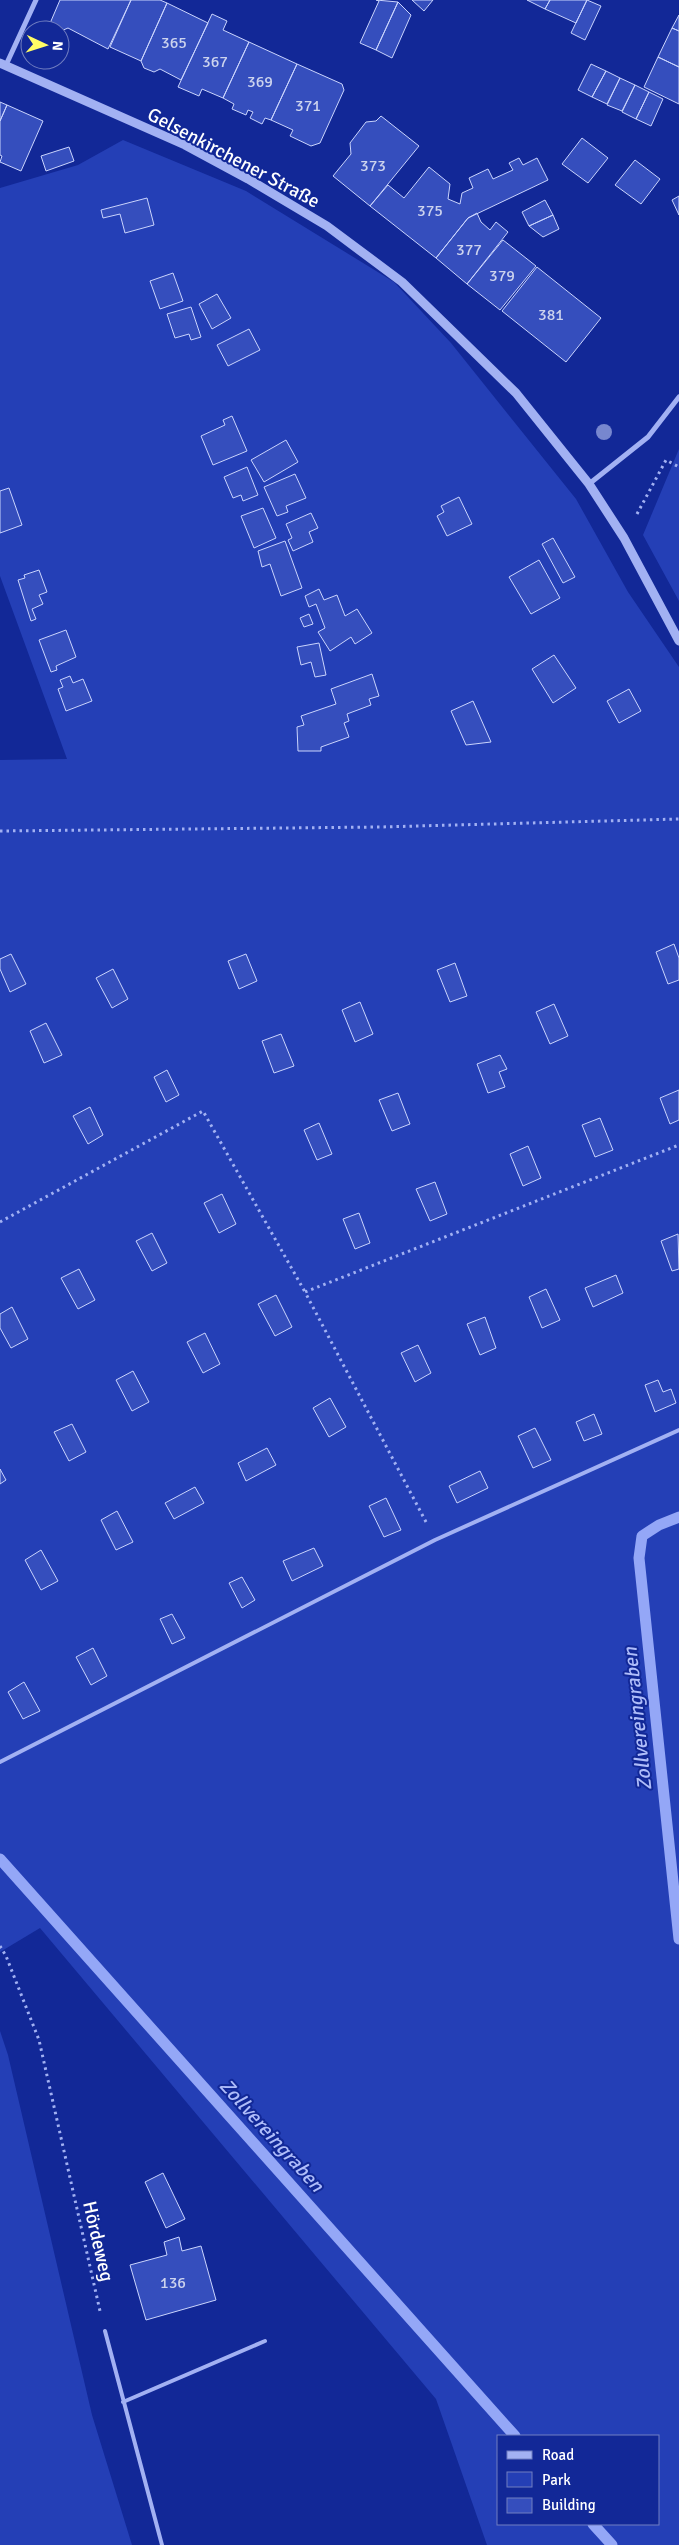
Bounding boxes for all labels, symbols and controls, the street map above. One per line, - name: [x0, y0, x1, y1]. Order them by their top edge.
- north arrow: [20, 20, 70, 70]
- house number: 365: [161, 33, 187, 53]
- text: N: [49, 40, 66, 51]
- house number: 367: [202, 52, 228, 72]
- house number: 369: [247, 72, 273, 92]
- house number: 371: [295, 96, 321, 116]
- street label: Gelsenkirchener Straße: [143, 102, 324, 213]
- house number: 373: [360, 156, 386, 176]
- house number: 375: [417, 201, 443, 221]
- house number: 377: [456, 240, 482, 260]
- house number: 379: [489, 266, 515, 286]
- house number: 381: [538, 305, 564, 325]
- water label: Zollvereingraben: [617, 1645, 657, 1792]
- water label: Zollvereingraben: [214, 2073, 330, 2198]
- street label: Hördeweg: [77, 2199, 119, 2284]
- house number: 136: [160, 2273, 186, 2293]
- legend: [497, 2435, 659, 2525]
- text: Road: [542, 2446, 574, 2464]
- text: Park: [542, 2471, 571, 2489]
- text: Building: [542, 2496, 596, 2514]

